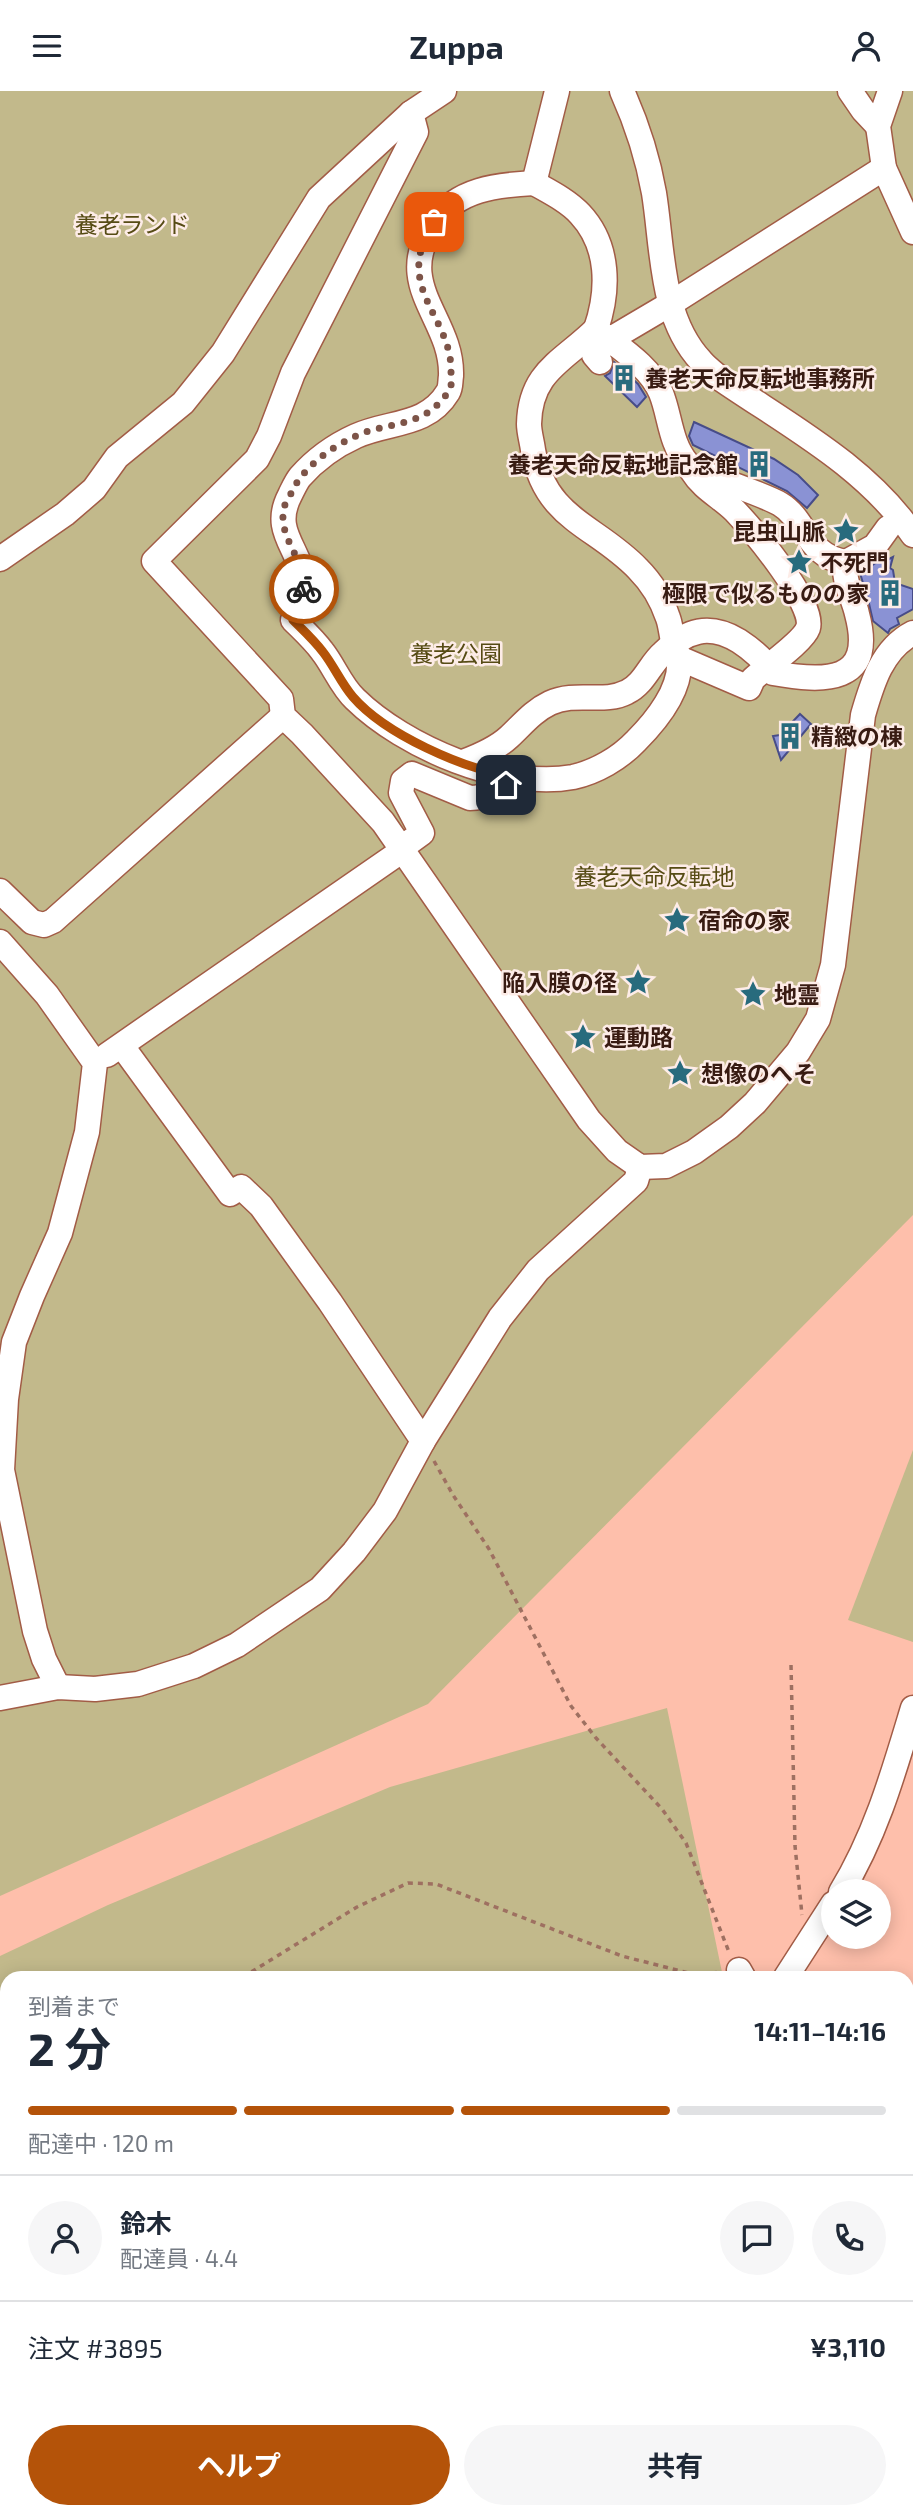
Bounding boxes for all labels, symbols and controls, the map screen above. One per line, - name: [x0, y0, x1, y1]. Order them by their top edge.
- icon: menu: [28, 27, 66, 65]
- text: Zuppa: [409, 27, 504, 65]
- icon: person: [847, 27, 885, 65]
- pin: [404, 192, 464, 252]
- icon: bag: [415, 203, 453, 241]
- park label: 養老ランド: [75, 210, 190, 238]
- building icon: 養老天命反転地事務所: [609, 363, 639, 393]
- place label: 養老天命反転地事務所: [645, 364, 875, 392]
- building icon: 養老天命反転地記念館: [744, 449, 774, 479]
- place label: 養老天命反転地記念館: [508, 450, 738, 478]
- place icon: 昆虫山脈: [831, 516, 861, 546]
- place label: 昆虫山脈: [733, 517, 825, 545]
- place icon: 不死門: [784, 547, 814, 577]
- place label: 不死門: [820, 548, 889, 576]
- courier: [269, 554, 339, 624]
- icon: bike: [285, 570, 323, 608]
- building icon: 極限で似るものの家: [875, 578, 905, 608]
- place label: 極限で似るものの家: [662, 579, 869, 607]
- park label: 養老公園: [410, 639, 502, 667]
- building icon: 精緻の棟: [775, 721, 805, 751]
- place label: 精緻の棟: [811, 722, 903, 750]
- pin: [476, 755, 536, 815]
- icon: home: [487, 766, 525, 804]
- park label: 養老天命反転地: [574, 862, 735, 890]
- place icon: 宿命の家: [662, 905, 692, 935]
- place label: 宿命の家: [698, 906, 790, 934]
- place icon: 陥入膜の径: [623, 967, 653, 997]
- place label: 陥入膜の径: [502, 968, 617, 996]
- place icon: 地霊: [738, 979, 768, 1009]
- place label: 地霊: [774, 980, 820, 1008]
- place icon: 運動路: [568, 1022, 598, 1052]
- place label: 運動路: [604, 1023, 673, 1051]
- place icon: 想像のへそ: [665, 1058, 695, 1088]
- place label: 想像のへそ: [701, 1059, 816, 1087]
- map controls: [821, 1879, 891, 1949]
- button: layers: [821, 1879, 891, 1949]
- text: 到着まで: [28, 1992, 120, 2020]
- text: 14:11–14:16: [754, 2015, 886, 2046]
- text: 2 分: [28, 2020, 111, 2075]
- text: 配達中 · 120 m: [28, 2129, 174, 2157]
- button: person: [28, 2201, 102, 2275]
- button: chat: [720, 2201, 794, 2275]
- button: phone: [812, 2201, 886, 2275]
- text: 鈴木: [120, 2207, 172, 2238]
- text: 配達員 · 4.4: [120, 2244, 238, 2272]
- text: ¥3,110: [810, 2331, 886, 2362]
- text: 注文 #3895: [28, 2332, 163, 2363]
- button: ヘルプ: [28, 2425, 450, 2505]
- button: 共有: [464, 2425, 886, 2505]

